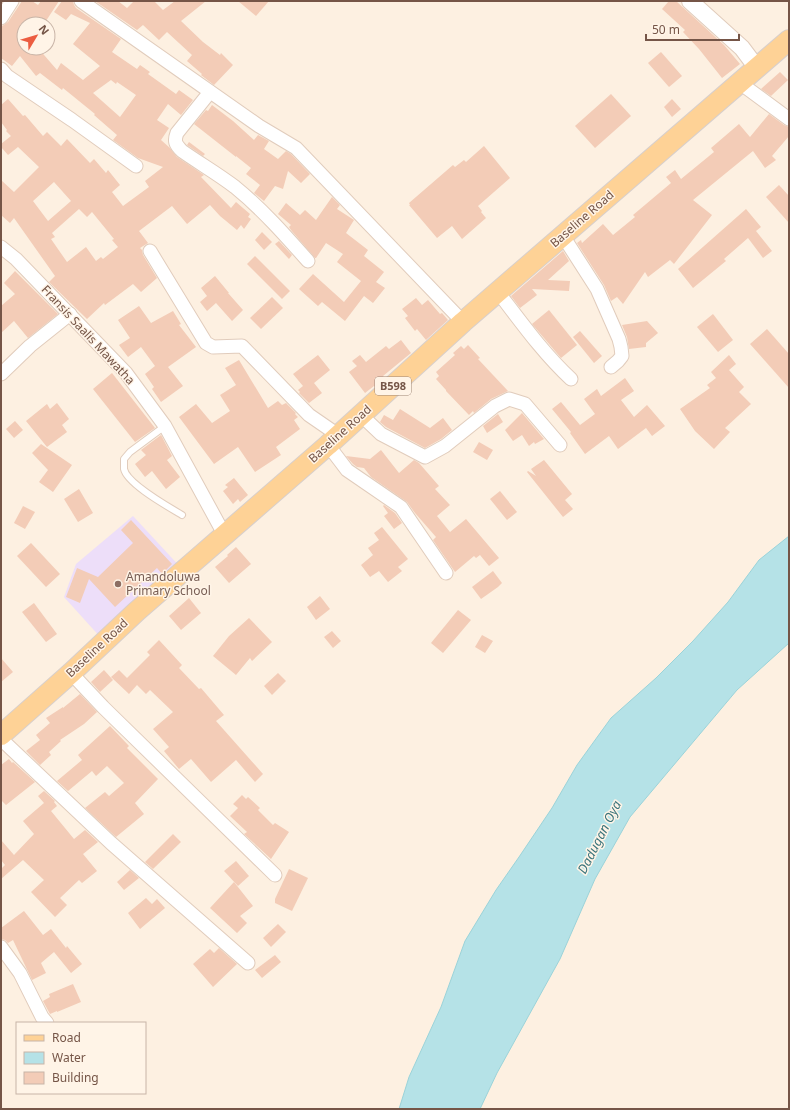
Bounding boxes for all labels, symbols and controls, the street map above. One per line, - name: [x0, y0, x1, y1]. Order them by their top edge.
- north arrow: [16, 16, 56, 56]
- scale bar: [646, 16, 739, 42]
- text: N: [36, 21, 53, 38]
- text: 50 m: [652, 21, 680, 38]
- street label: Baseline Road: [546, 186, 617, 251]
- street label: Fransis Saalis Mawatha: [38, 281, 139, 388]
- road number: B598: [375, 377, 411, 395]
- street label: Baseline Road: [304, 401, 375, 467]
- place label: Amandoluwa Primary School: [126, 568, 211, 599]
- marker: Amandoluwa Primary School: [113, 579, 123, 589]
- street label: Baseline Road: [62, 614, 131, 681]
- water label: Dadugan Oya: [573, 797, 625, 877]
- legend: [16, 1022, 146, 1094]
- text: Road: [52, 1029, 81, 1046]
- text: Water: [52, 1049, 86, 1066]
- text: Building: [52, 1069, 99, 1086]

